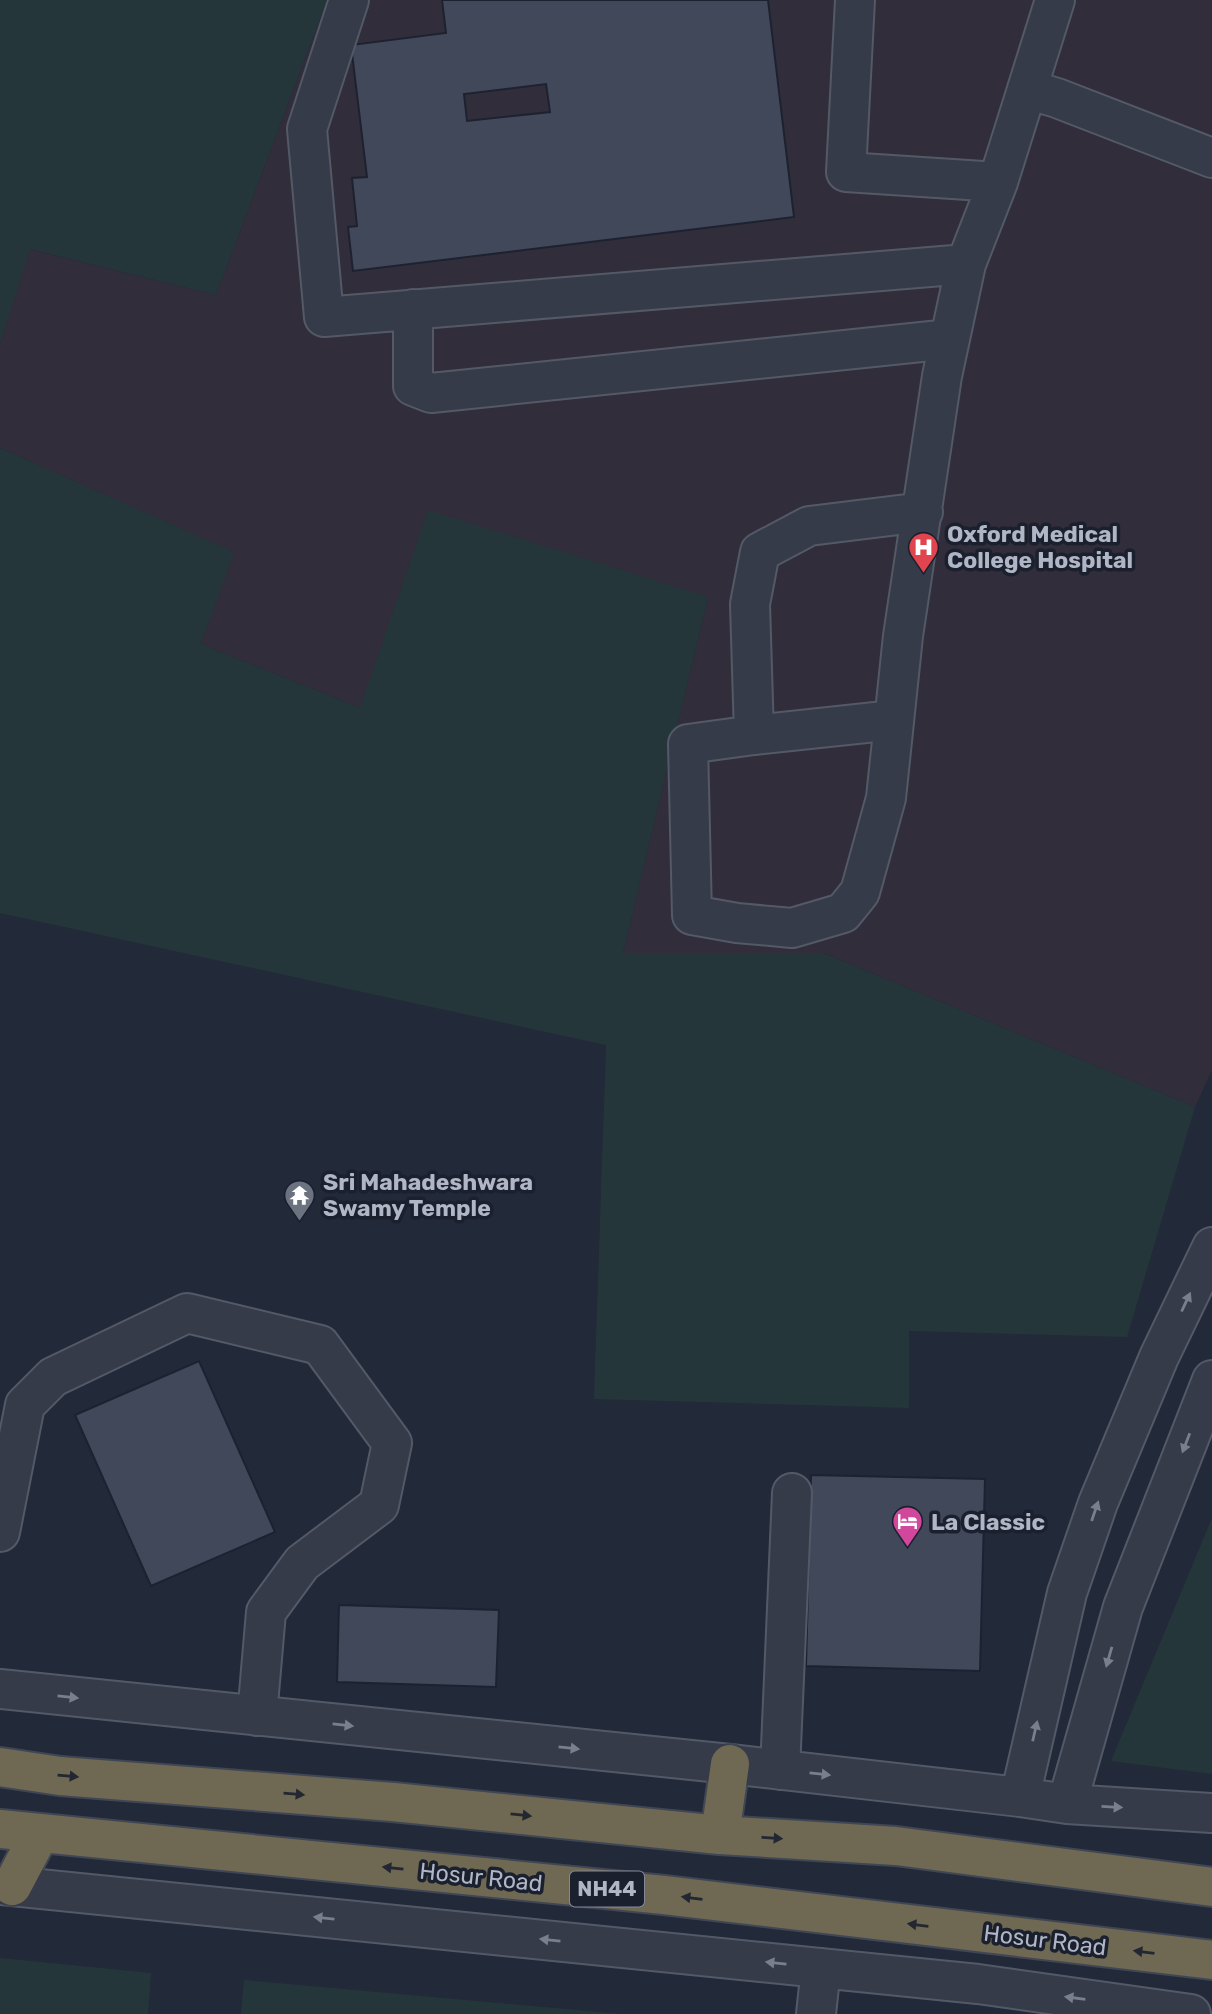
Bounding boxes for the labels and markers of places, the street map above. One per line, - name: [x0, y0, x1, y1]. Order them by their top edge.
- place label: Oxford Medical College Hospital: [947, 520, 1133, 574]
- hospital icon: Oxford Medical College Hospital: [907, 530, 941, 574]
- place label: Sri Mahadeshwara Swamy Temple: [323, 1168, 533, 1222]
- temple icon: Sri Mahadeshwara Swamy Temple: [283, 1178, 317, 1222]
- hotel icon: La Classic: [891, 1505, 925, 1549]
- place label: La Classic: [931, 1508, 1045, 1536]

